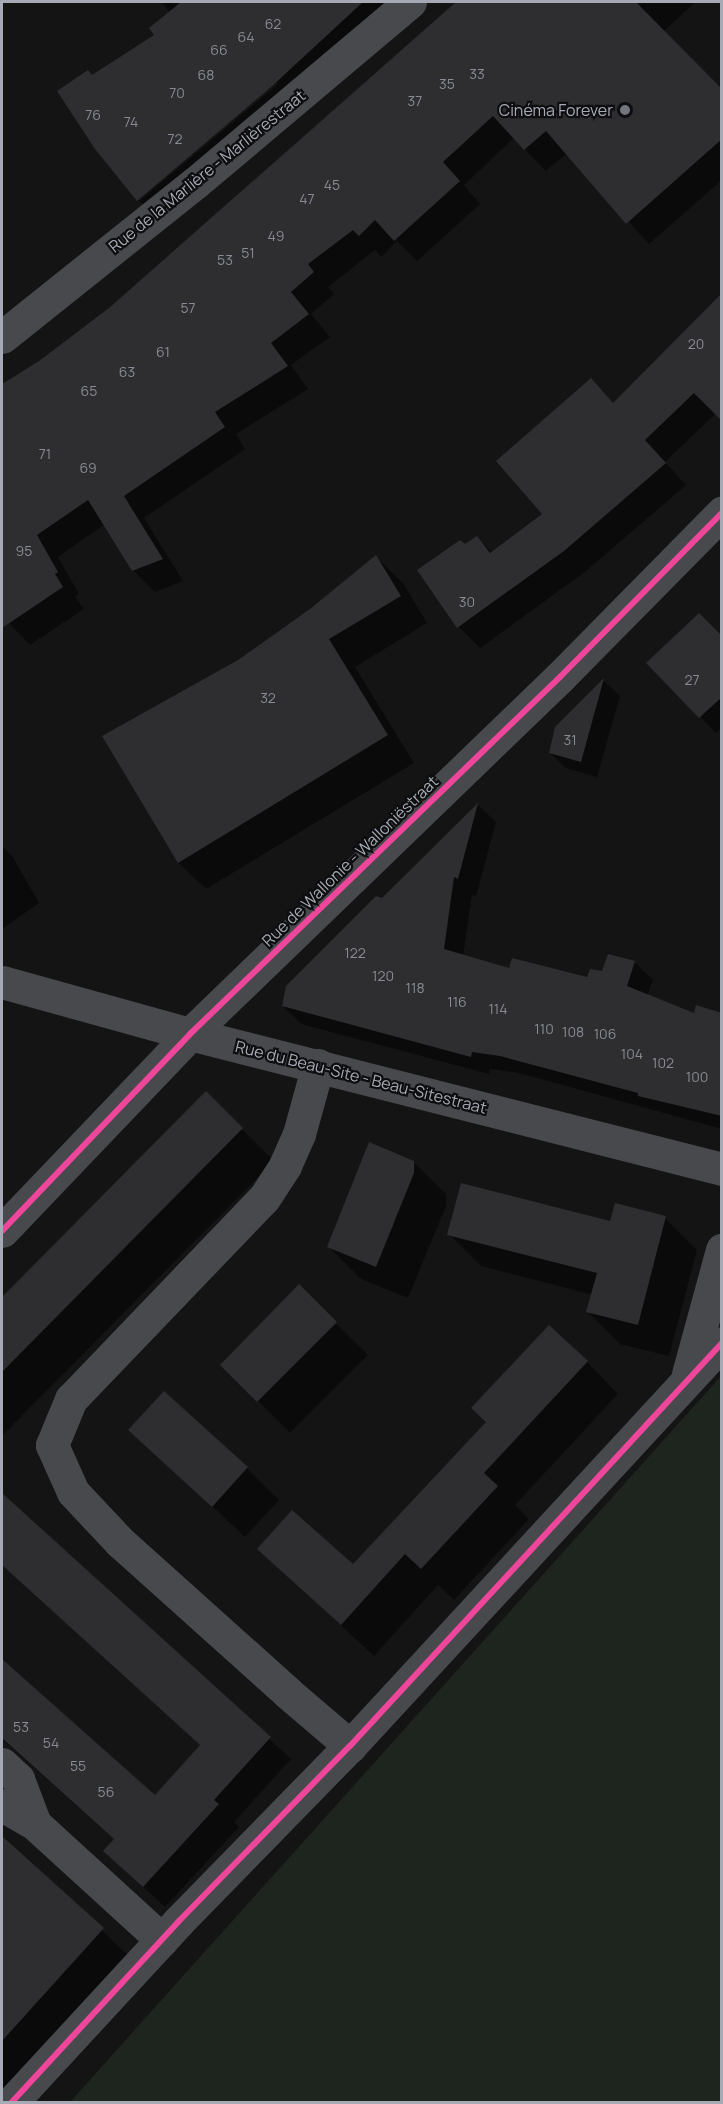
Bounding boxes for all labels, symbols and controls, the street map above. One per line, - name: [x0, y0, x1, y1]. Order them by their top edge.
- house number: 62: [265, 16, 281, 32]
- house number: 64: [238, 29, 254, 45]
- house number: 66: [210, 42, 228, 58]
- house number: 33: [469, 66, 485, 82]
- house number: 68: [198, 67, 214, 83]
- house number: 35: [439, 76, 455, 92]
- house number: 70: [169, 85, 185, 101]
- street label: Rue de la Marlière - Marlièrestraat: [105, 86, 309, 256]
- house number: 37: [408, 93, 422, 109]
- place label: Cinéma Forever: [499, 100, 613, 120]
- marker: Cinéma Forever: [618, 103, 632, 117]
- house number: 76: [85, 107, 101, 123]
- house number: 74: [124, 114, 138, 130]
- house number: 72: [167, 131, 183, 147]
- house number: 45: [324, 177, 340, 193]
- house number: 47: [299, 191, 315, 207]
- house number: 49: [268, 228, 284, 244]
- house number: 51: [241, 245, 255, 261]
- house number: 53: [217, 252, 233, 268]
- house number: 57: [180, 300, 196, 316]
- house number: 20: [688, 336, 704, 352]
- house number: 61: [156, 344, 170, 360]
- house number: 63: [119, 364, 135, 380]
- house number: 65: [81, 383, 97, 399]
- house number: 71: [39, 446, 51, 462]
- house number: 69: [79, 460, 97, 476]
- house number: 95: [16, 543, 32, 559]
- house number: 30: [459, 594, 475, 610]
- house number: 27: [684, 672, 700, 688]
- house number: 32: [260, 690, 276, 706]
- house number: 31: [563, 732, 577, 748]
- street label: Rue de Wallonie - Walloniëstraat: [258, 772, 442, 950]
- house number: 122: [344, 945, 366, 961]
- house number: 120: [372, 968, 394, 984]
- house number: 118: [405, 980, 425, 996]
- house number: 116: [447, 994, 467, 1010]
- house number: 114: [488, 1001, 508, 1017]
- house number: 110: [534, 1021, 554, 1037]
- house number: 108: [562, 1024, 584, 1040]
- house number: 106: [594, 1026, 616, 1042]
- street label: Rue du Beau-Site - Beau-Sitestraat: [233, 1036, 489, 1118]
- house number: 104: [621, 1046, 643, 1062]
- house number: 102: [652, 1055, 674, 1071]
- house number: 100: [686, 1069, 708, 1085]
- house number: 53: [13, 1719, 29, 1735]
- house number: 54: [43, 1735, 59, 1751]
- house number: 55: [70, 1758, 86, 1774]
- house number: 56: [98, 1784, 114, 1800]

